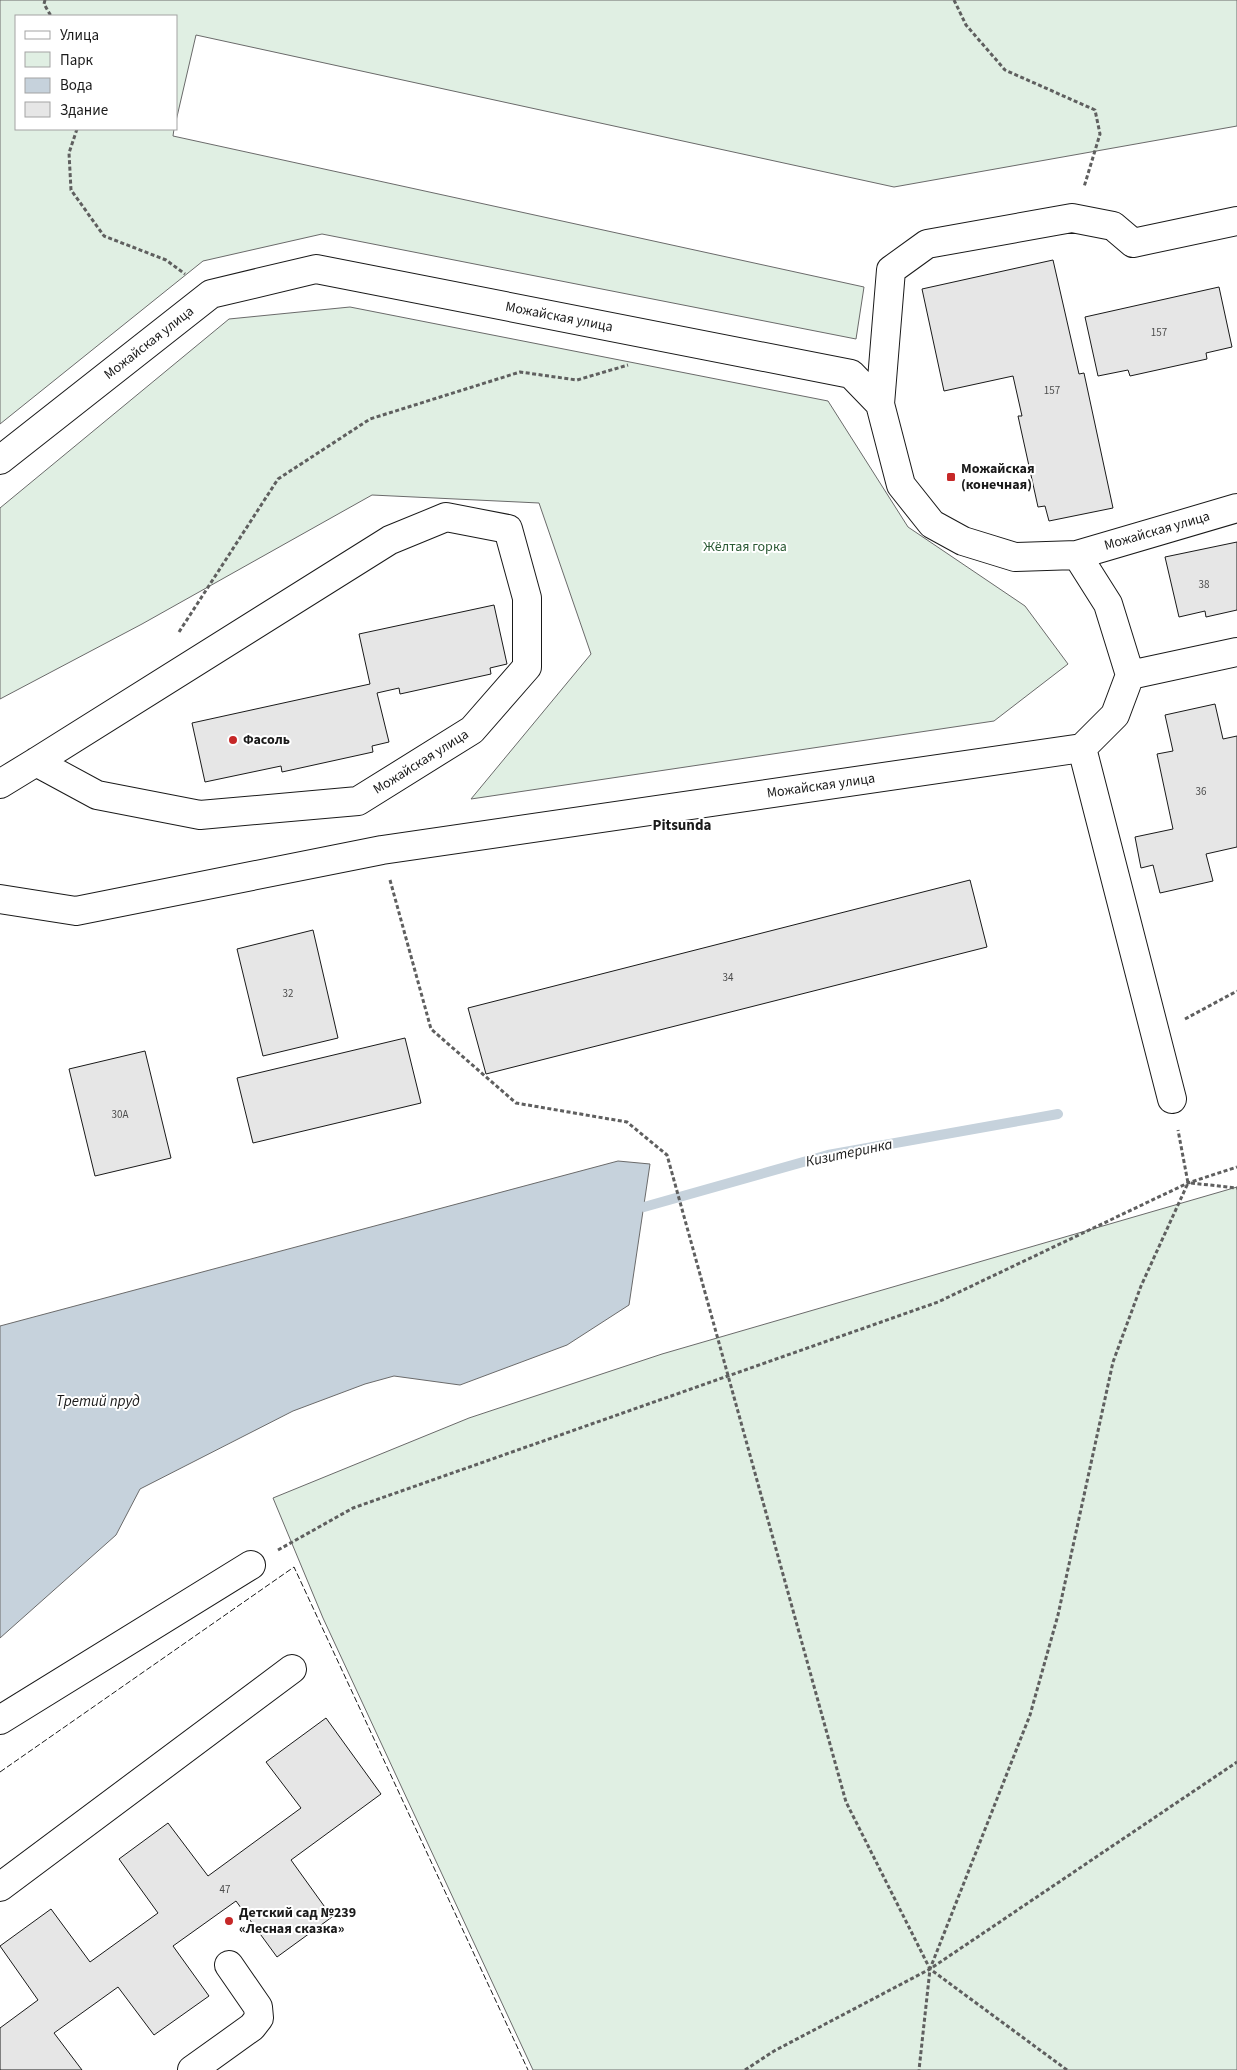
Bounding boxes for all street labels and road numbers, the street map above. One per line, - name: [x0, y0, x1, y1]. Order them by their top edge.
- street label: Можайская улица: [504, 297, 614, 337]
- street label: Можайская улица: [100, 302, 198, 384]
- street label: Можайская улица: [1102, 506, 1212, 556]
- street label: Можайская улица: [369, 725, 473, 799]
- street label: Можайская улица: [766, 769, 876, 803]

